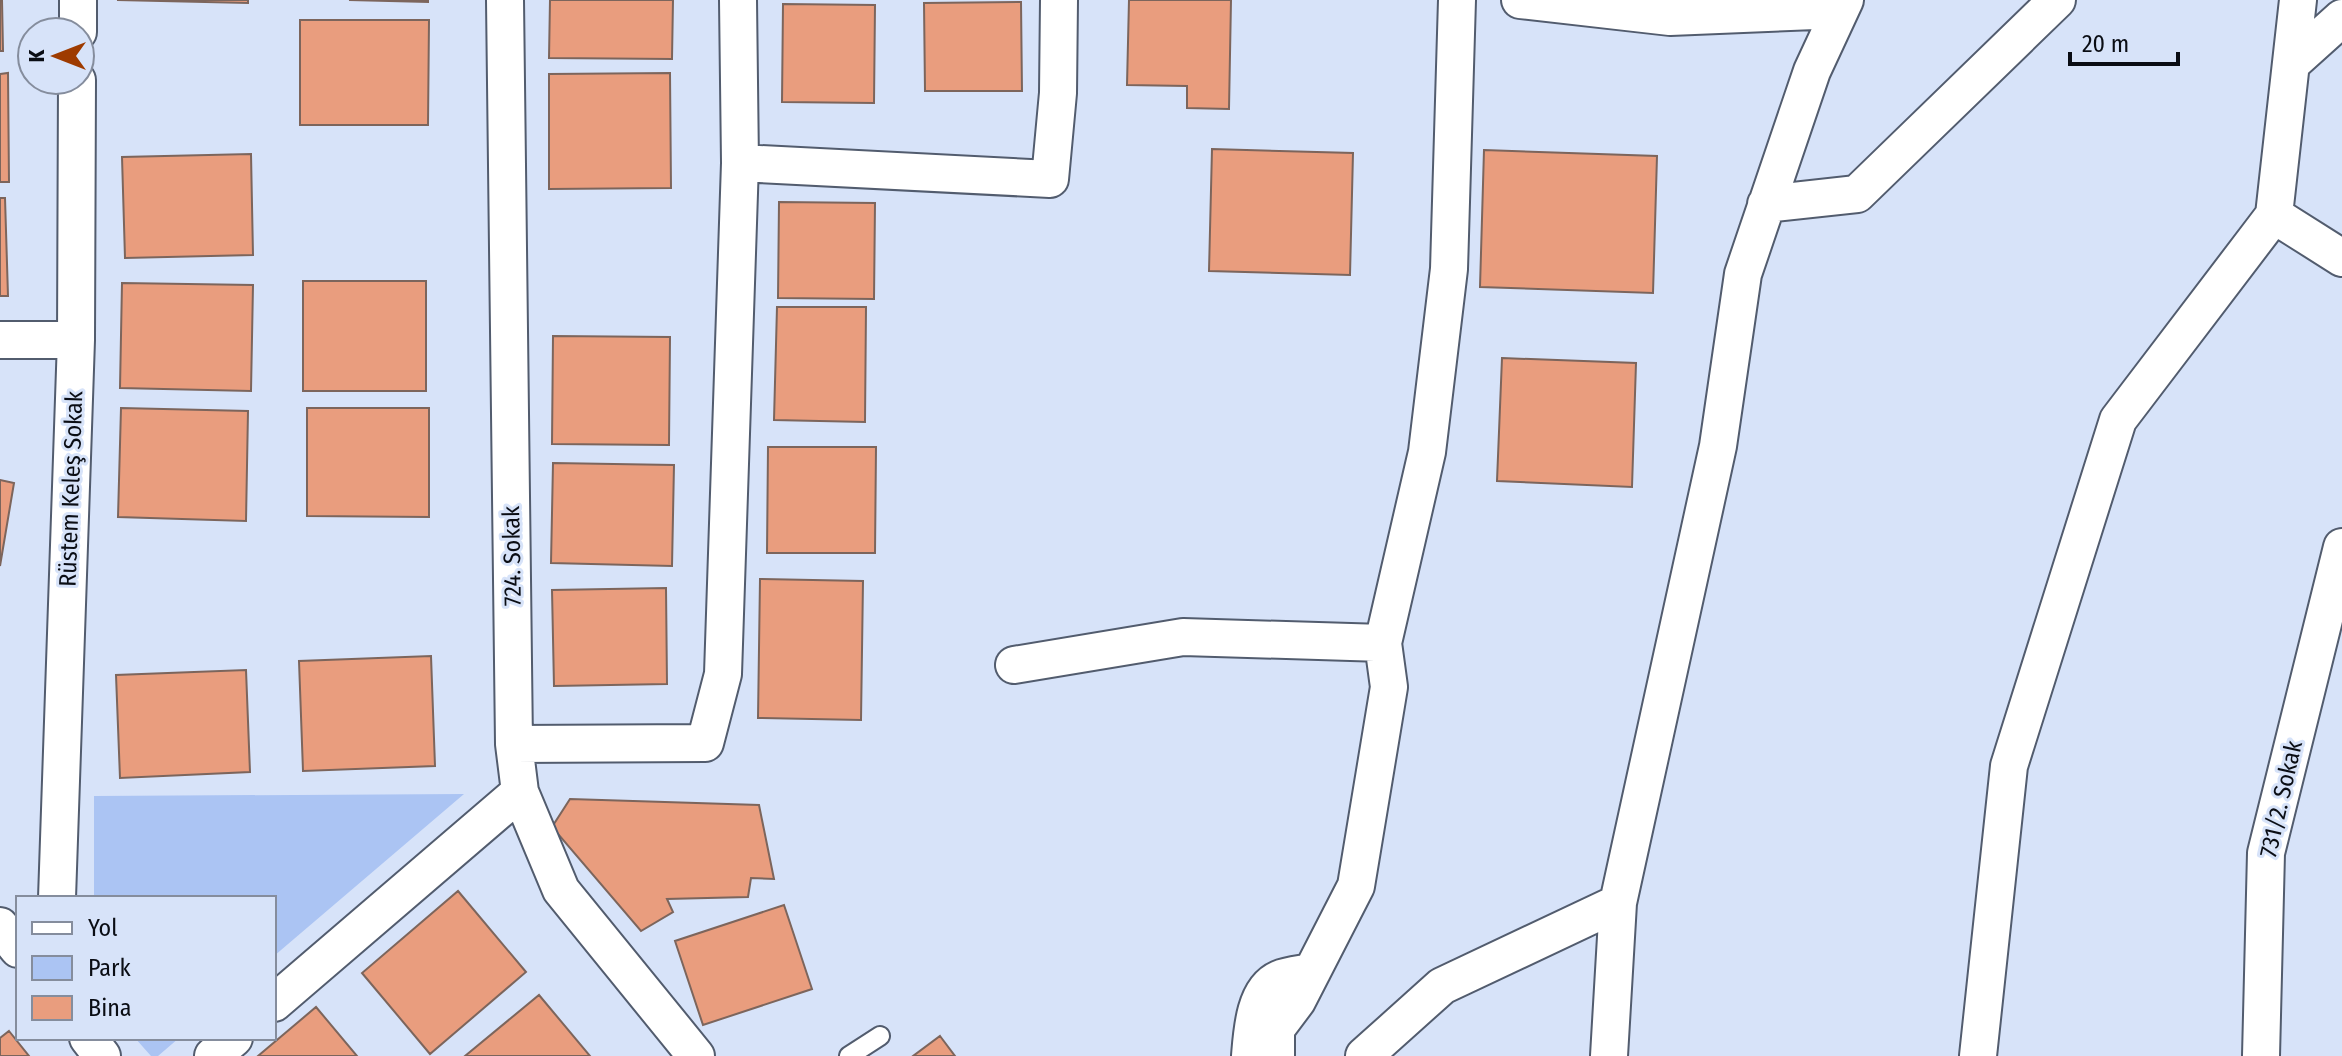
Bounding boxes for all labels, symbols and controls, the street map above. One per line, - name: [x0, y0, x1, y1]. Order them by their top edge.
- north arrow: [16, 16, 96, 96]
- scale bar: [2070, 16, 2178, 66]
- text: 20 m: [2082, 30, 2129, 58]
- text: K: [23, 48, 50, 62]
- street label: Rüstem Keleş Sokak: [54, 390, 88, 587]
- street label: 724. Sokak: [497, 505, 527, 606]
- street label: 731/2. Sokak: [2254, 737, 2308, 860]
- legend: [16, 896, 276, 1040]
- text: Yol: [88, 914, 118, 942]
- text: Park: [88, 954, 131, 982]
- text: Bina: [88, 994, 132, 1022]

